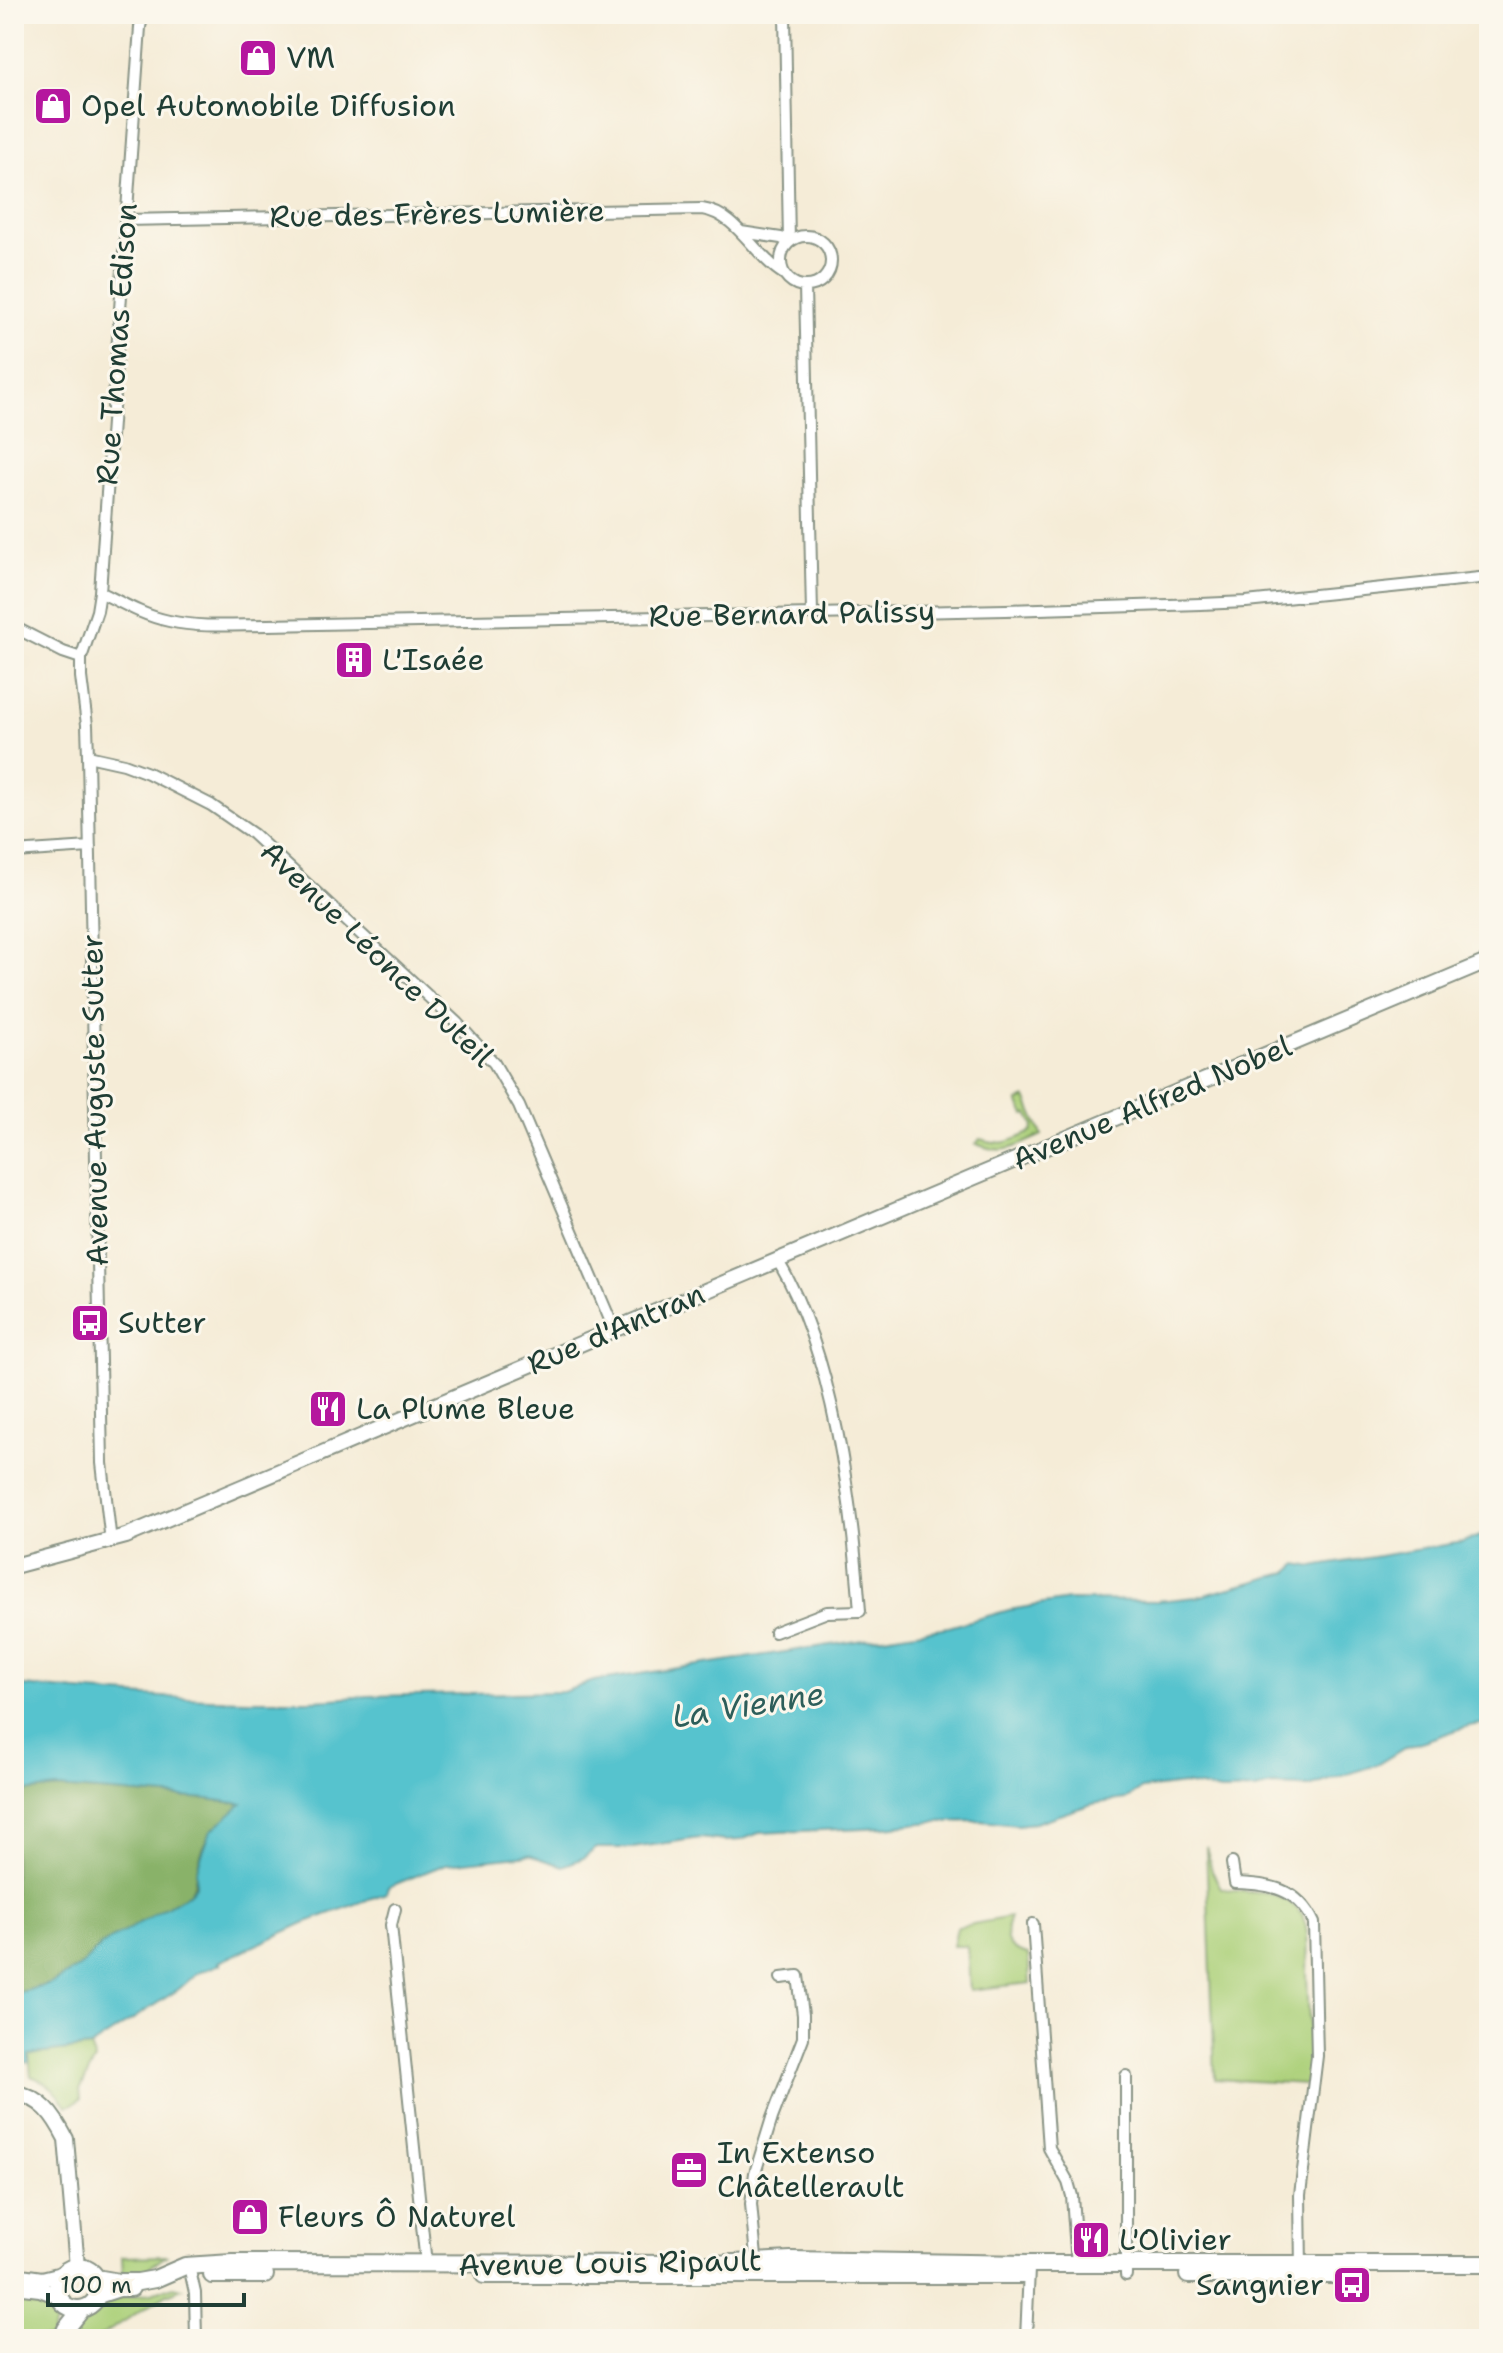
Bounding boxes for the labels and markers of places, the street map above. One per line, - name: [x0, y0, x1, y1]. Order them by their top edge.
- shop icon: VM: [237, 37, 279, 79]
- place label: VM: [286, 37, 335, 78]
- shop icon: Opel Automobile Diffusion: [32, 85, 74, 127]
- place label: Opel Automobile Diffusion: [81, 85, 456, 126]
- building icon: L'Isaée: [333, 639, 375, 681]
- place label: L'Isaée: [382, 639, 485, 680]
- bus stop icon: Sutter: [69, 1302, 111, 1344]
- place label: Sutter: [118, 1302, 206, 1343]
- restaurant icon: La Plume Bleue: [307, 1388, 349, 1430]
- place label: La Plume Bleue: [356, 1388, 575, 1429]
- place label: In Extenso Châtellerault: [717, 2132, 905, 2207]
- office icon: In Extenso Châtellerault: [668, 2149, 710, 2191]
- shop icon: Fleurs Ô Naturel: [229, 2196, 271, 2238]
- place label: Fleurs Ô Naturel: [278, 2196, 515, 2237]
- restaurant icon: L'Olivier: [1070, 2219, 1112, 2261]
- place label: L'Olivier: [1119, 2219, 1232, 2260]
- place label: Sangnier: [1196, 2264, 1324, 2305]
- bus stop icon: Sangnier: [1331, 2264, 1373, 2306]

